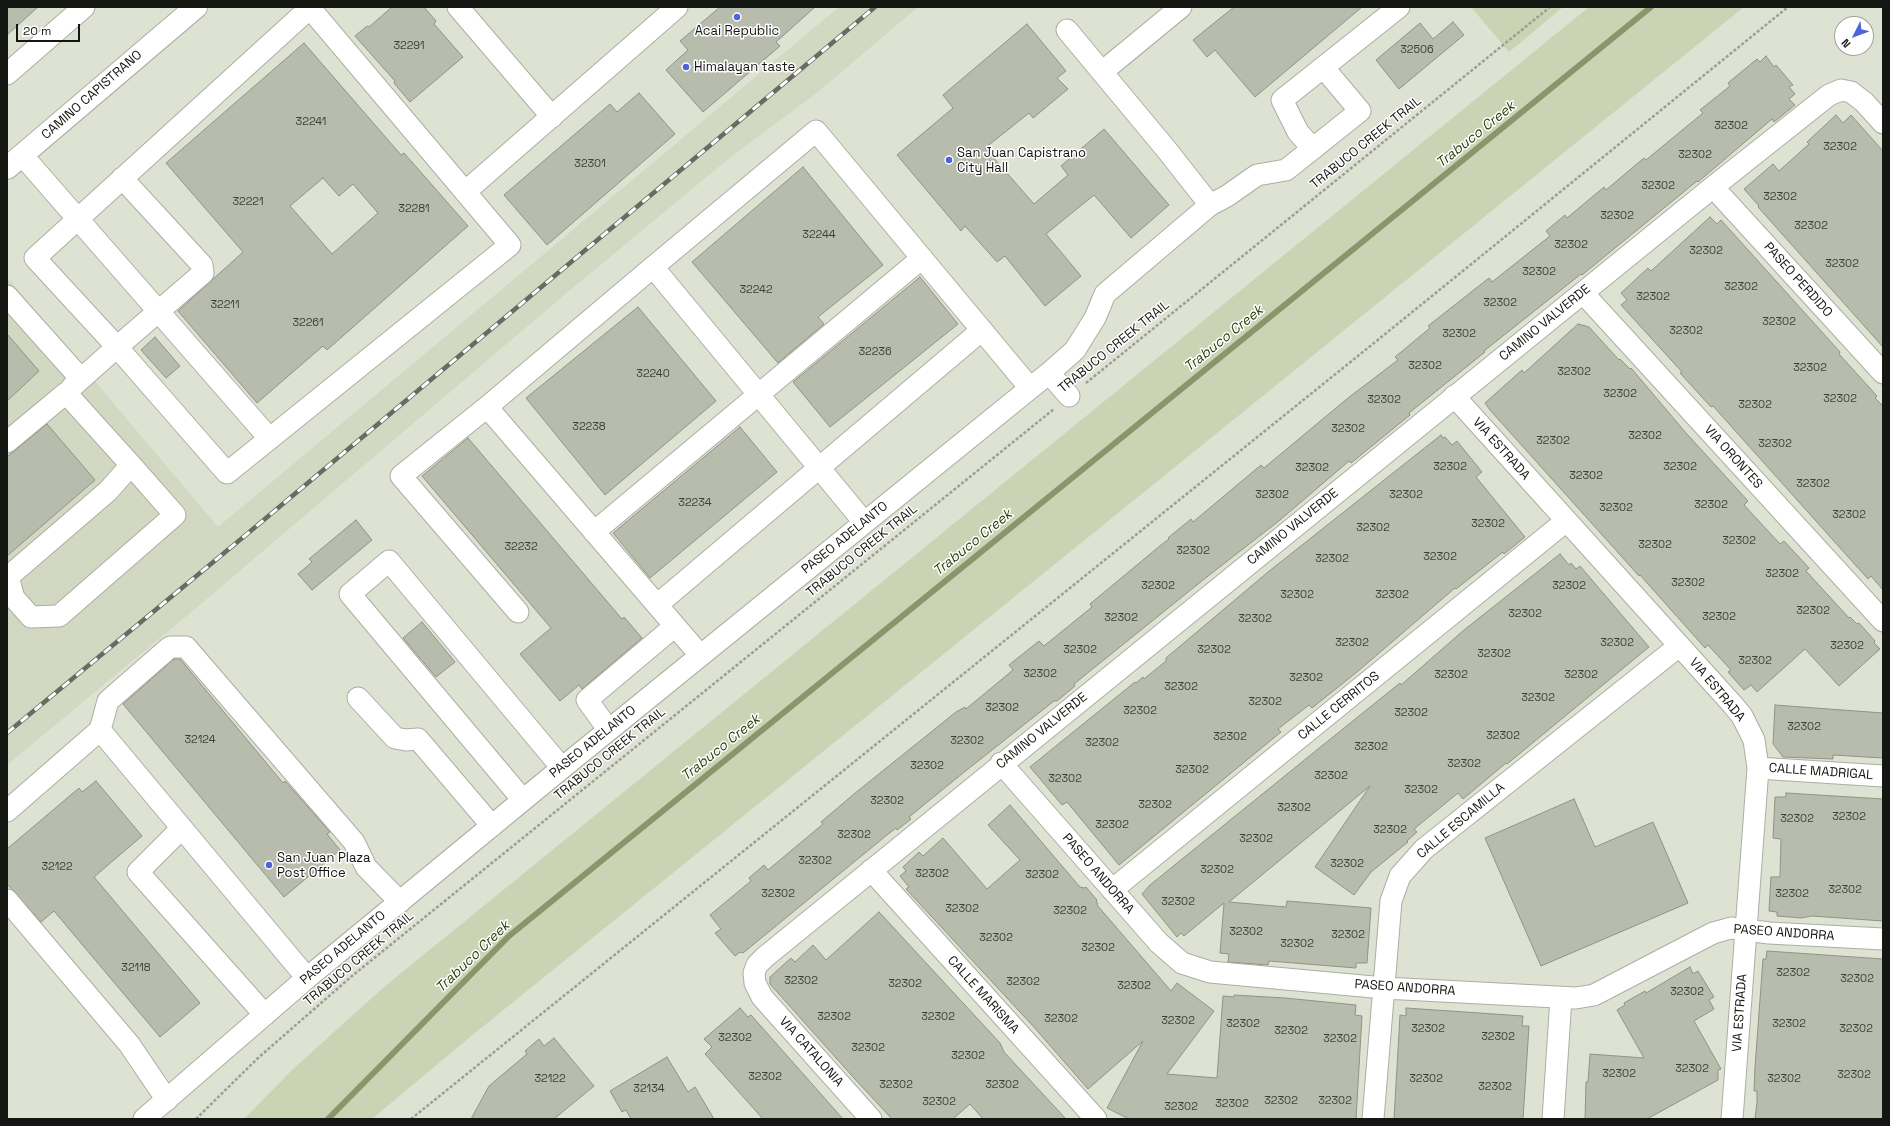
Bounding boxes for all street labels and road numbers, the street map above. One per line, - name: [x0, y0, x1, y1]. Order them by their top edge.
- street label: CAMINO CAPISTRANO: [39, 47, 145, 143]
- street label: TRABUCO CREEK TRAIL: [1307, 93, 1425, 193]
- street label: PASEO PERDIDO: [1760, 239, 1836, 321]
- street label: CAMINO VALVERDE: [1496, 281, 1594, 365]
- street label: TRABUCO CREEK TRAIL: [1055, 297, 1173, 397]
- street label: VIA ESTRADA: [1469, 415, 1533, 483]
- street label: VIA ORONTES: [1700, 422, 1766, 492]
- street label: CAMINO VALVERDE: [1244, 485, 1342, 569]
- street label: PASEO ADELANTO: [799, 498, 891, 578]
- street label: TRABUCO CREEK TRAIL: [803, 501, 921, 601]
- street label: VIA ESTRADA: [1686, 655, 1748, 725]
- street label: CALLE CERRITOS: [1295, 668, 1383, 744]
- street label: CAMINO VALVERDE: [993, 689, 1091, 773]
- street label: PASEO ADELANTO: [547, 702, 639, 782]
- street label: TRABUCO CREEK TRAIL: [551, 704, 669, 804]
- street label: CALLE MADRIGAL: [1768, 761, 1874, 783]
- street label: CALLE ESCAMILLA: [1414, 780, 1508, 862]
- street label: PASEO ANDORRA: [1059, 831, 1137, 917]
- street label: PASEO ADELANTO: [297, 908, 389, 988]
- street label: TRABUCO CREEK TRAIL: [301, 909, 417, 1009]
- street label: PASEO ANDORRA: [1733, 922, 1835, 944]
- street label: CALLE MARISMA: [944, 953, 1022, 1037]
- street label: VIA ESTRADA: [1729, 973, 1751, 1053]
- street label: PASEO ANDORRA: [1354, 977, 1456, 999]
- street label: VIA CATALONIA: [776, 1014, 846, 1090]

